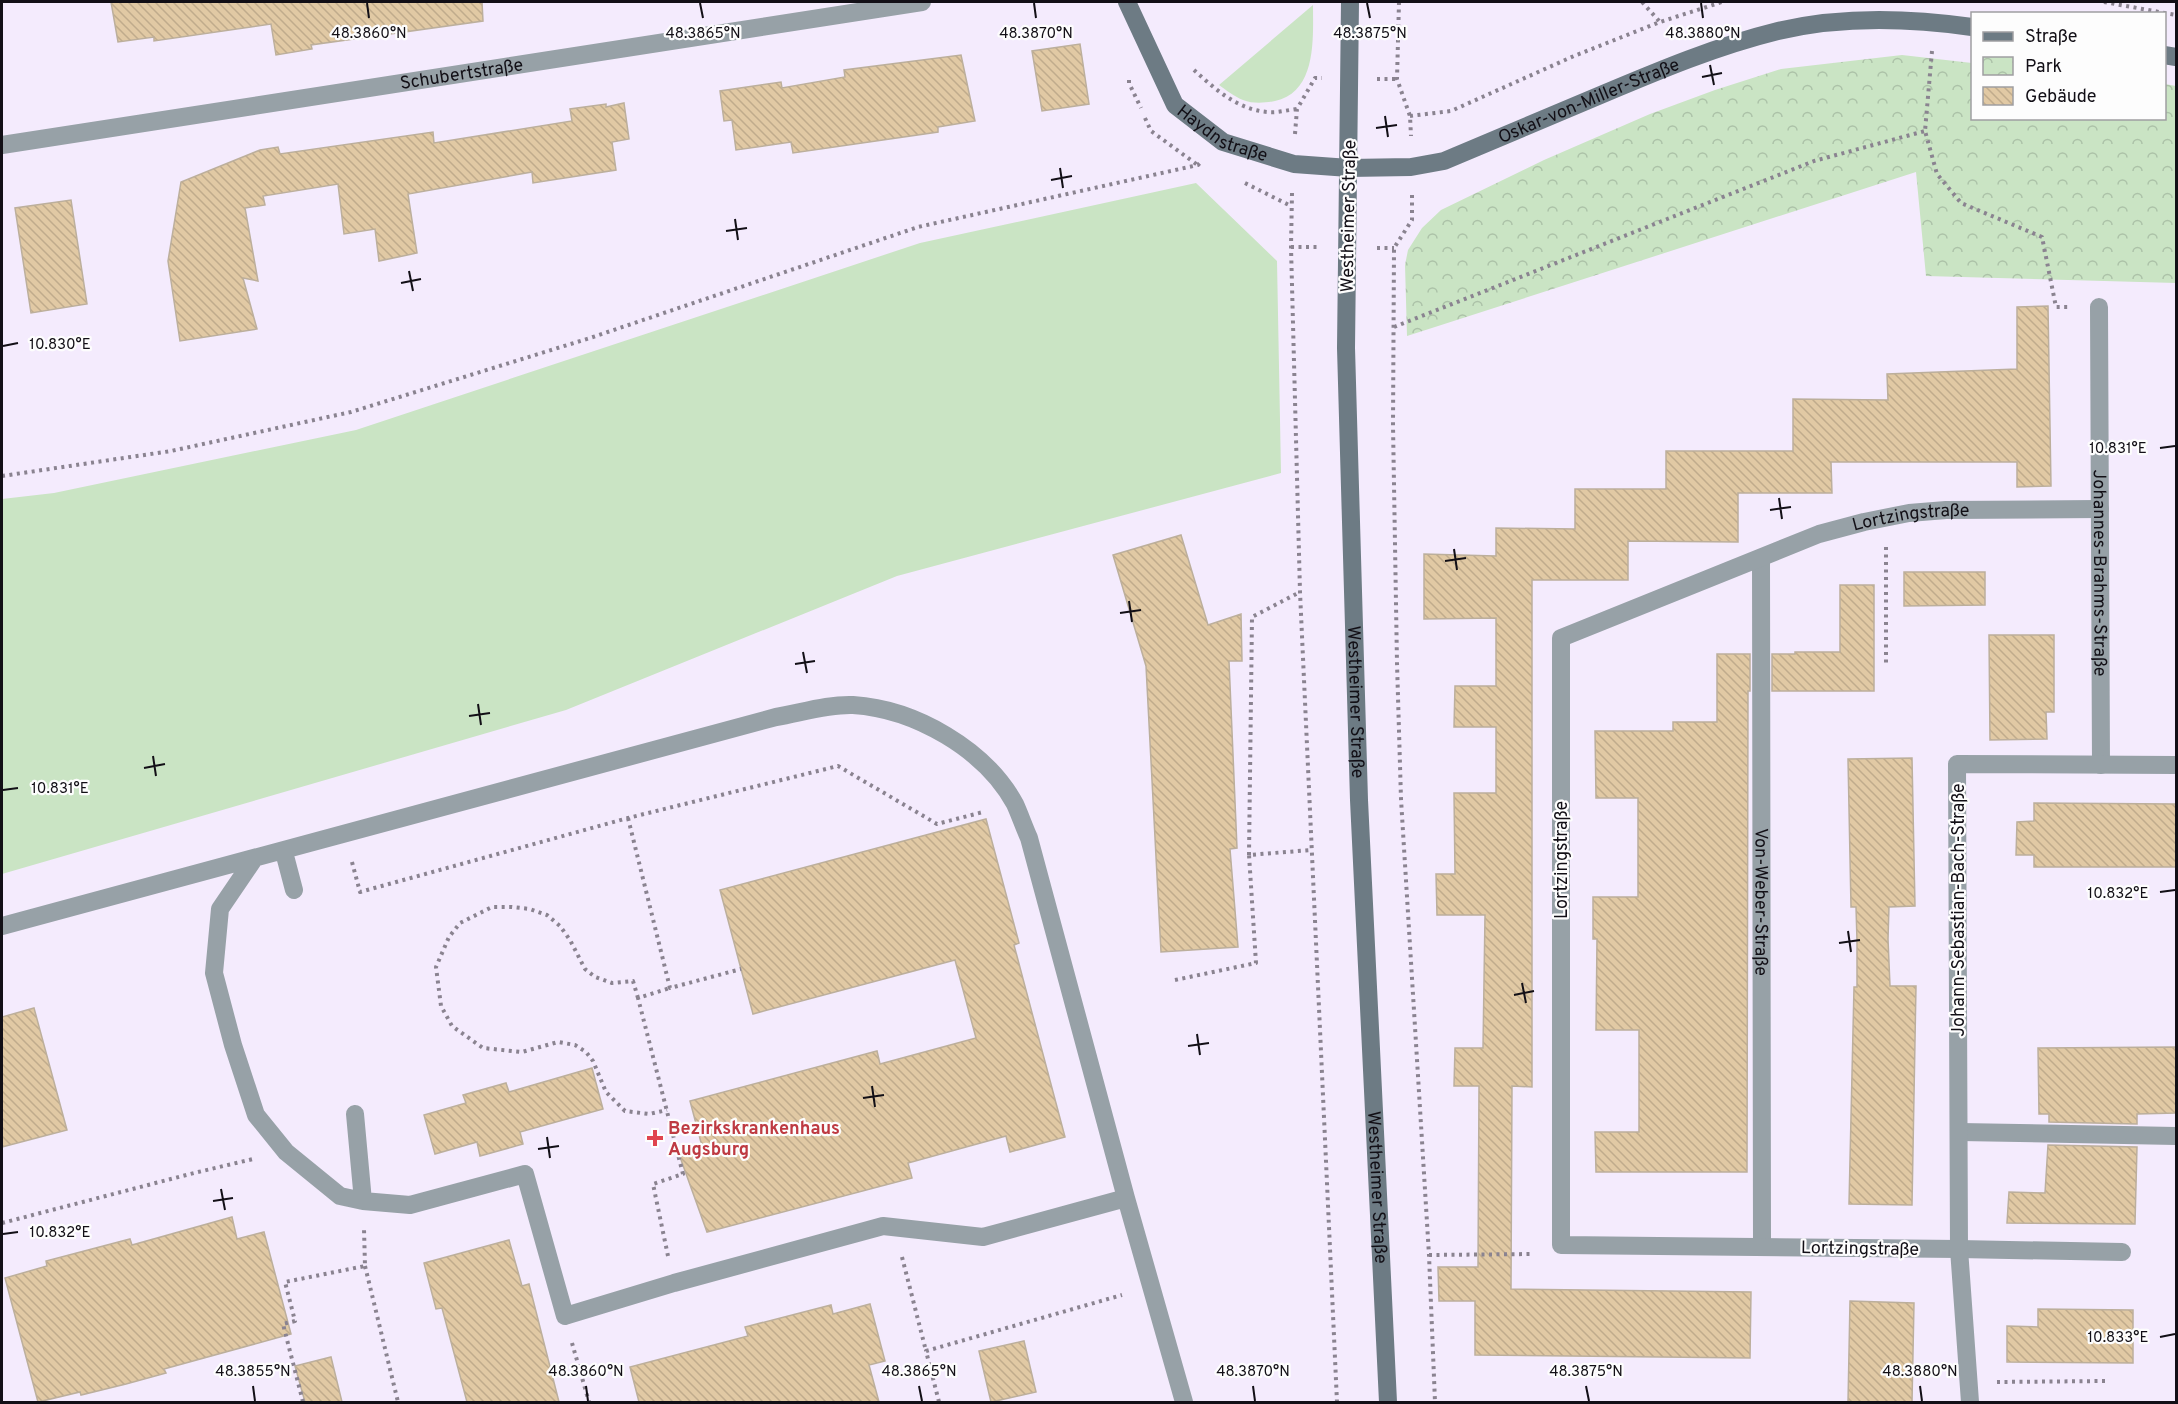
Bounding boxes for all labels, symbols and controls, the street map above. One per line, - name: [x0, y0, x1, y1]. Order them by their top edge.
- legend: [1971, 12, 2166, 120]
- text: 48.3860°N: [331, 25, 407, 44]
- text: 48.3865°N: [666, 25, 741, 44]
- text: 48.3870°N: [999, 25, 1073, 44]
- text: 48.3875°N: [1333, 25, 1407, 44]
- text: 48.3880°N: [1665, 25, 1741, 44]
- text: Straße: [2025, 26, 2077, 49]
- street label: Schubertstraße: [399, 54, 525, 96]
- street label: Oskar-von-Miller-Straße: [1495, 54, 1683, 150]
- text: Park: [2025, 56, 2062, 79]
- text: Gebäude: [2025, 86, 2097, 109]
- street label: Haydnstraße: [1172, 101, 1270, 168]
- street label: Westheimer Straße: [1337, 140, 1362, 293]
- text: 10.830°E: [29, 336, 91, 355]
- text: 10.831°E: [2089, 440, 2147, 459]
- street label: Johannes-Brahms-Straße: [2087, 469, 2111, 677]
- street label: Lortzingstraße: [1850, 500, 1969, 538]
- street label: Westheimer Straße: [1341, 625, 1368, 779]
- text: 10.831°E: [31, 780, 89, 799]
- street label: Johann-Sebastian-Bach-Straße: [1948, 783, 1971, 1037]
- street label: Lortzingstraße: [1551, 801, 1574, 919]
- street label: Von-Weber-Straße: [1748, 828, 1772, 976]
- text: 10.832°E: [2088, 885, 2148, 904]
- street label: Westheimer Straße: [1361, 1111, 1391, 1264]
- place label: Bezirkskrankenhaus Augsburg: [668, 1118, 840, 1162]
- marker: Bezirkskrankenhaus Augsburg: [646, 1129, 664, 1147]
- text: 10.832°E: [30, 1224, 90, 1243]
- street label: Lortzingstraße: [1801, 1237, 1919, 1262]
- text: 10.833°E: [2088, 1329, 2148, 1348]
- text: 48.3855°N: [215, 1363, 291, 1382]
- text: 48.3860°N: [548, 1363, 624, 1382]
- text: 48.3865°N: [882, 1363, 957, 1382]
- text: 48.3870°N: [1216, 1363, 1290, 1382]
- text: 48.3875°N: [1549, 1363, 1623, 1382]
- text: 48.3880°N: [1882, 1363, 1958, 1382]

